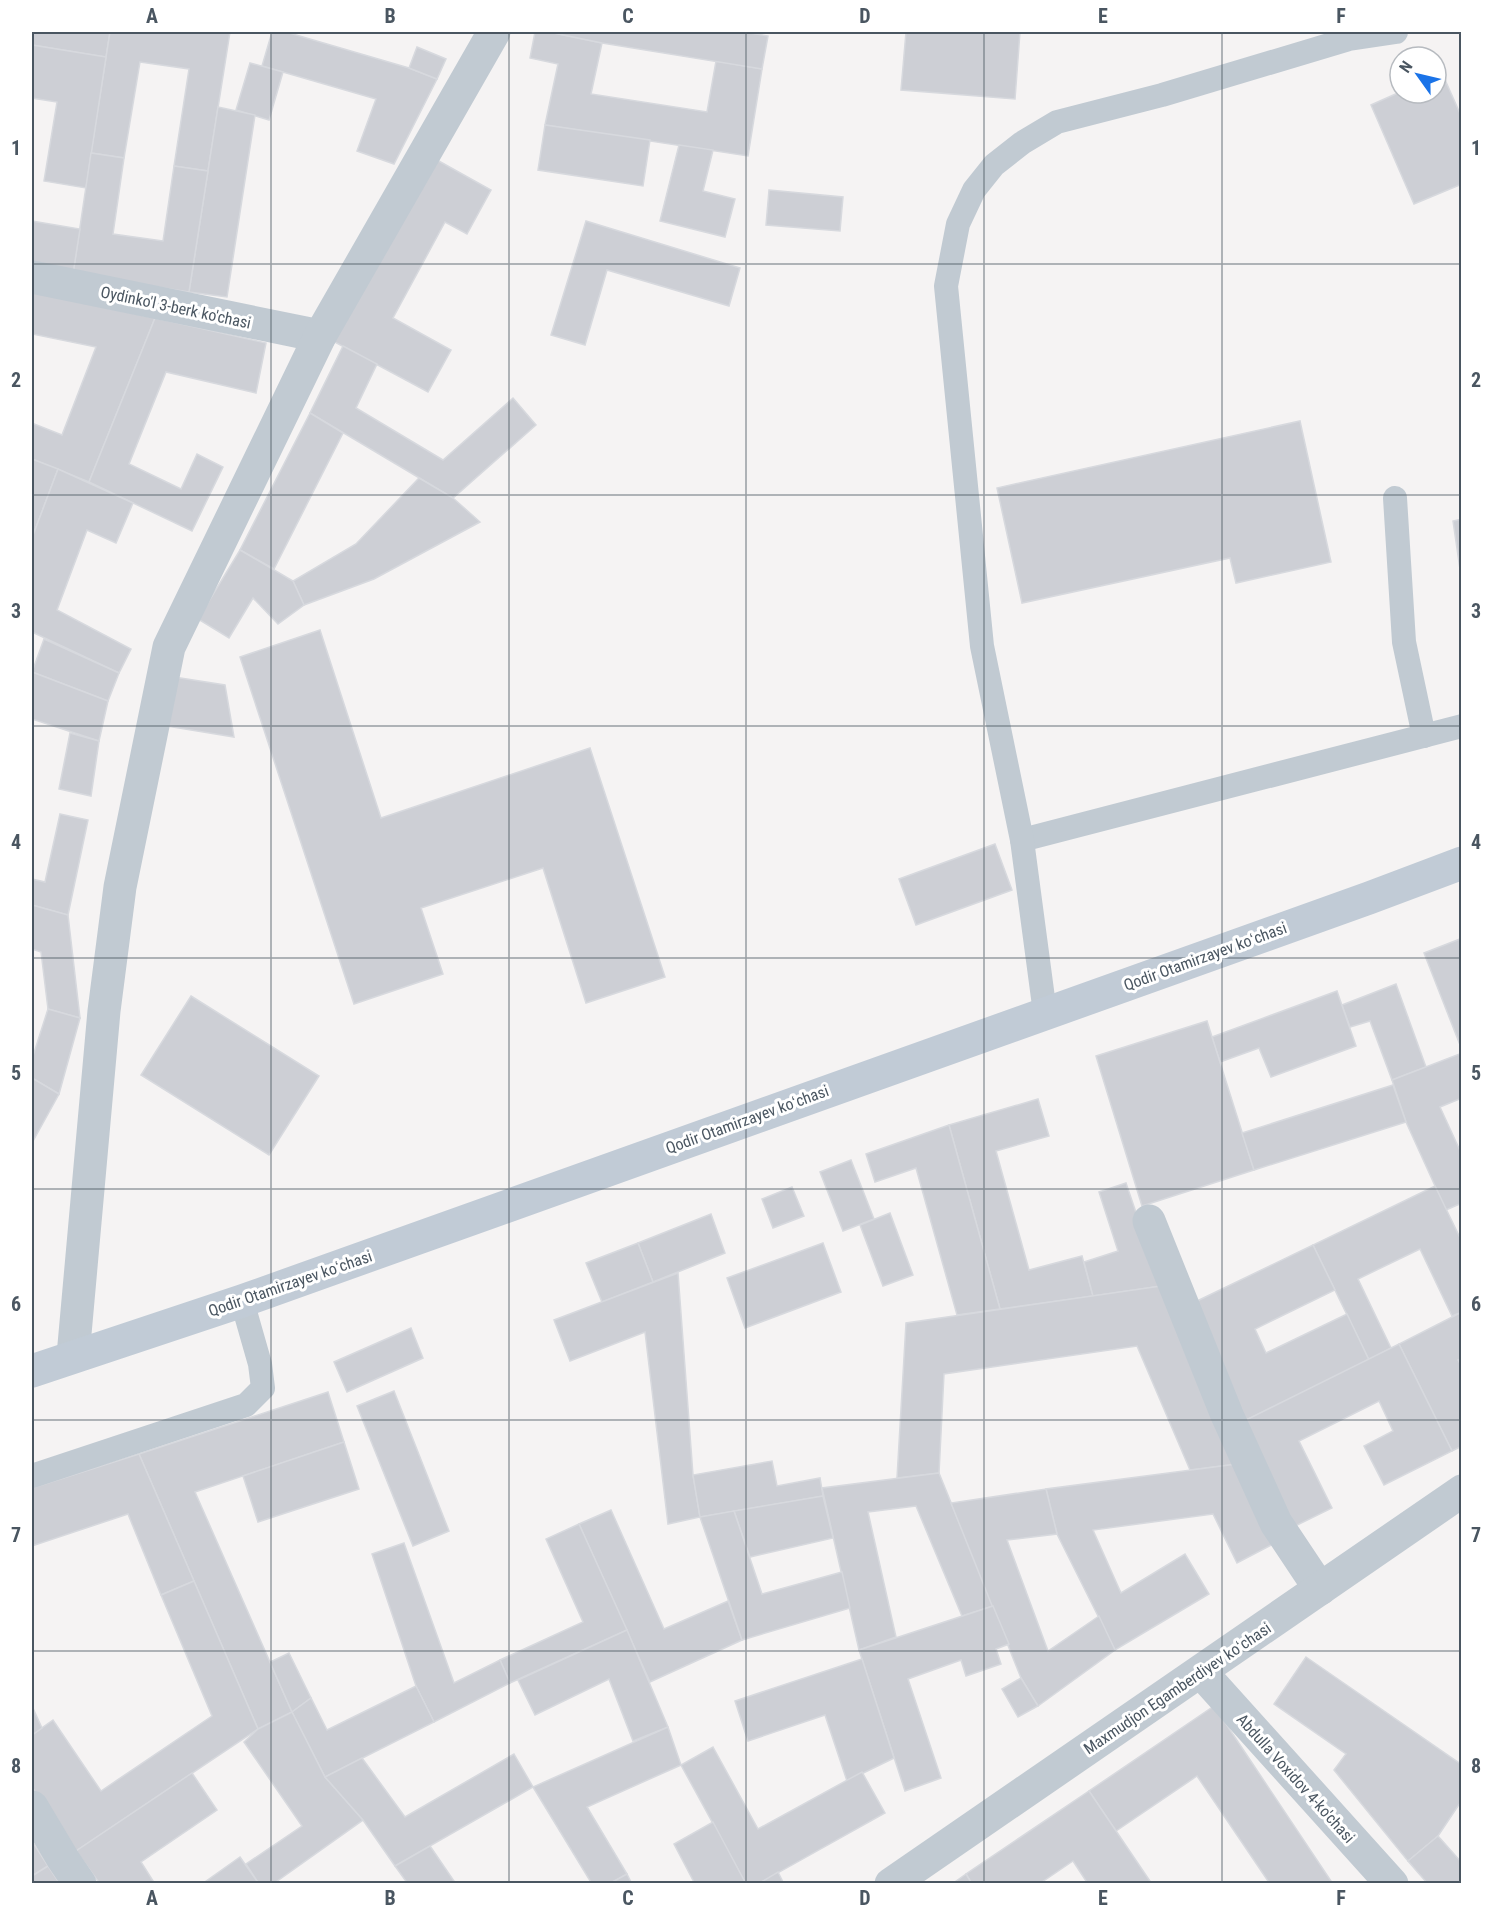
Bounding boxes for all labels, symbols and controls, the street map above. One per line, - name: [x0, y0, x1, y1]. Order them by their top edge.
- text: A: [146, 4, 158, 28]
- text: B: [384, 4, 396, 28]
- text: C: [622, 4, 634, 28]
- text: D: [859, 4, 871, 28]
- text: E: [1098, 4, 1108, 28]
- text: F: [1336, 4, 1346, 28]
- north arrow: [1388, 45, 1448, 105]
- text: N: [1395, 58, 1417, 76]
- text: 1: [11, 136, 21, 160]
- text: 1: [1471, 136, 1481, 160]
- street label: Oydinko'l 3-berk ko'chasi: [99, 282, 253, 333]
- text: 2: [11, 368, 21, 392]
- text: 2: [1471, 368, 1481, 392]
- text: 3: [11, 599, 21, 623]
- text: 3: [1471, 599, 1481, 623]
- text: 4: [11, 830, 21, 854]
- text: 4: [1471, 830, 1481, 854]
- street label: Qodir Otamirzayev koʻchasi: [1121, 918, 1289, 995]
- text: 5: [11, 1061, 21, 1085]
- text: 5: [1471, 1061, 1481, 1085]
- street label: Qodir Otamirzayev koʻchasi: [663, 1081, 831, 1158]
- street label: Qodir Otamirzayev koʻchasi: [206, 1246, 375, 1320]
- text: 6: [11, 1292, 21, 1316]
- text: 6: [1471, 1292, 1481, 1316]
- text: 7: [11, 1523, 21, 1547]
- text: 7: [1471, 1523, 1481, 1547]
- street label: Maxmudjon Egamberdiyev koʻchasi: [1080, 1619, 1274, 1758]
- street label: Abdulla Voxidov 4-ko'chasi: [1233, 1710, 1359, 1847]
- text: 8: [11, 1754, 21, 1778]
- text: 8: [1471, 1754, 1481, 1778]
- text: A: [146, 1886, 158, 1910]
- text: B: [384, 1886, 396, 1910]
- text: C: [622, 1886, 634, 1910]
- text: D: [859, 1886, 871, 1910]
- text: E: [1098, 1886, 1108, 1910]
- text: F: [1336, 1886, 1346, 1910]

